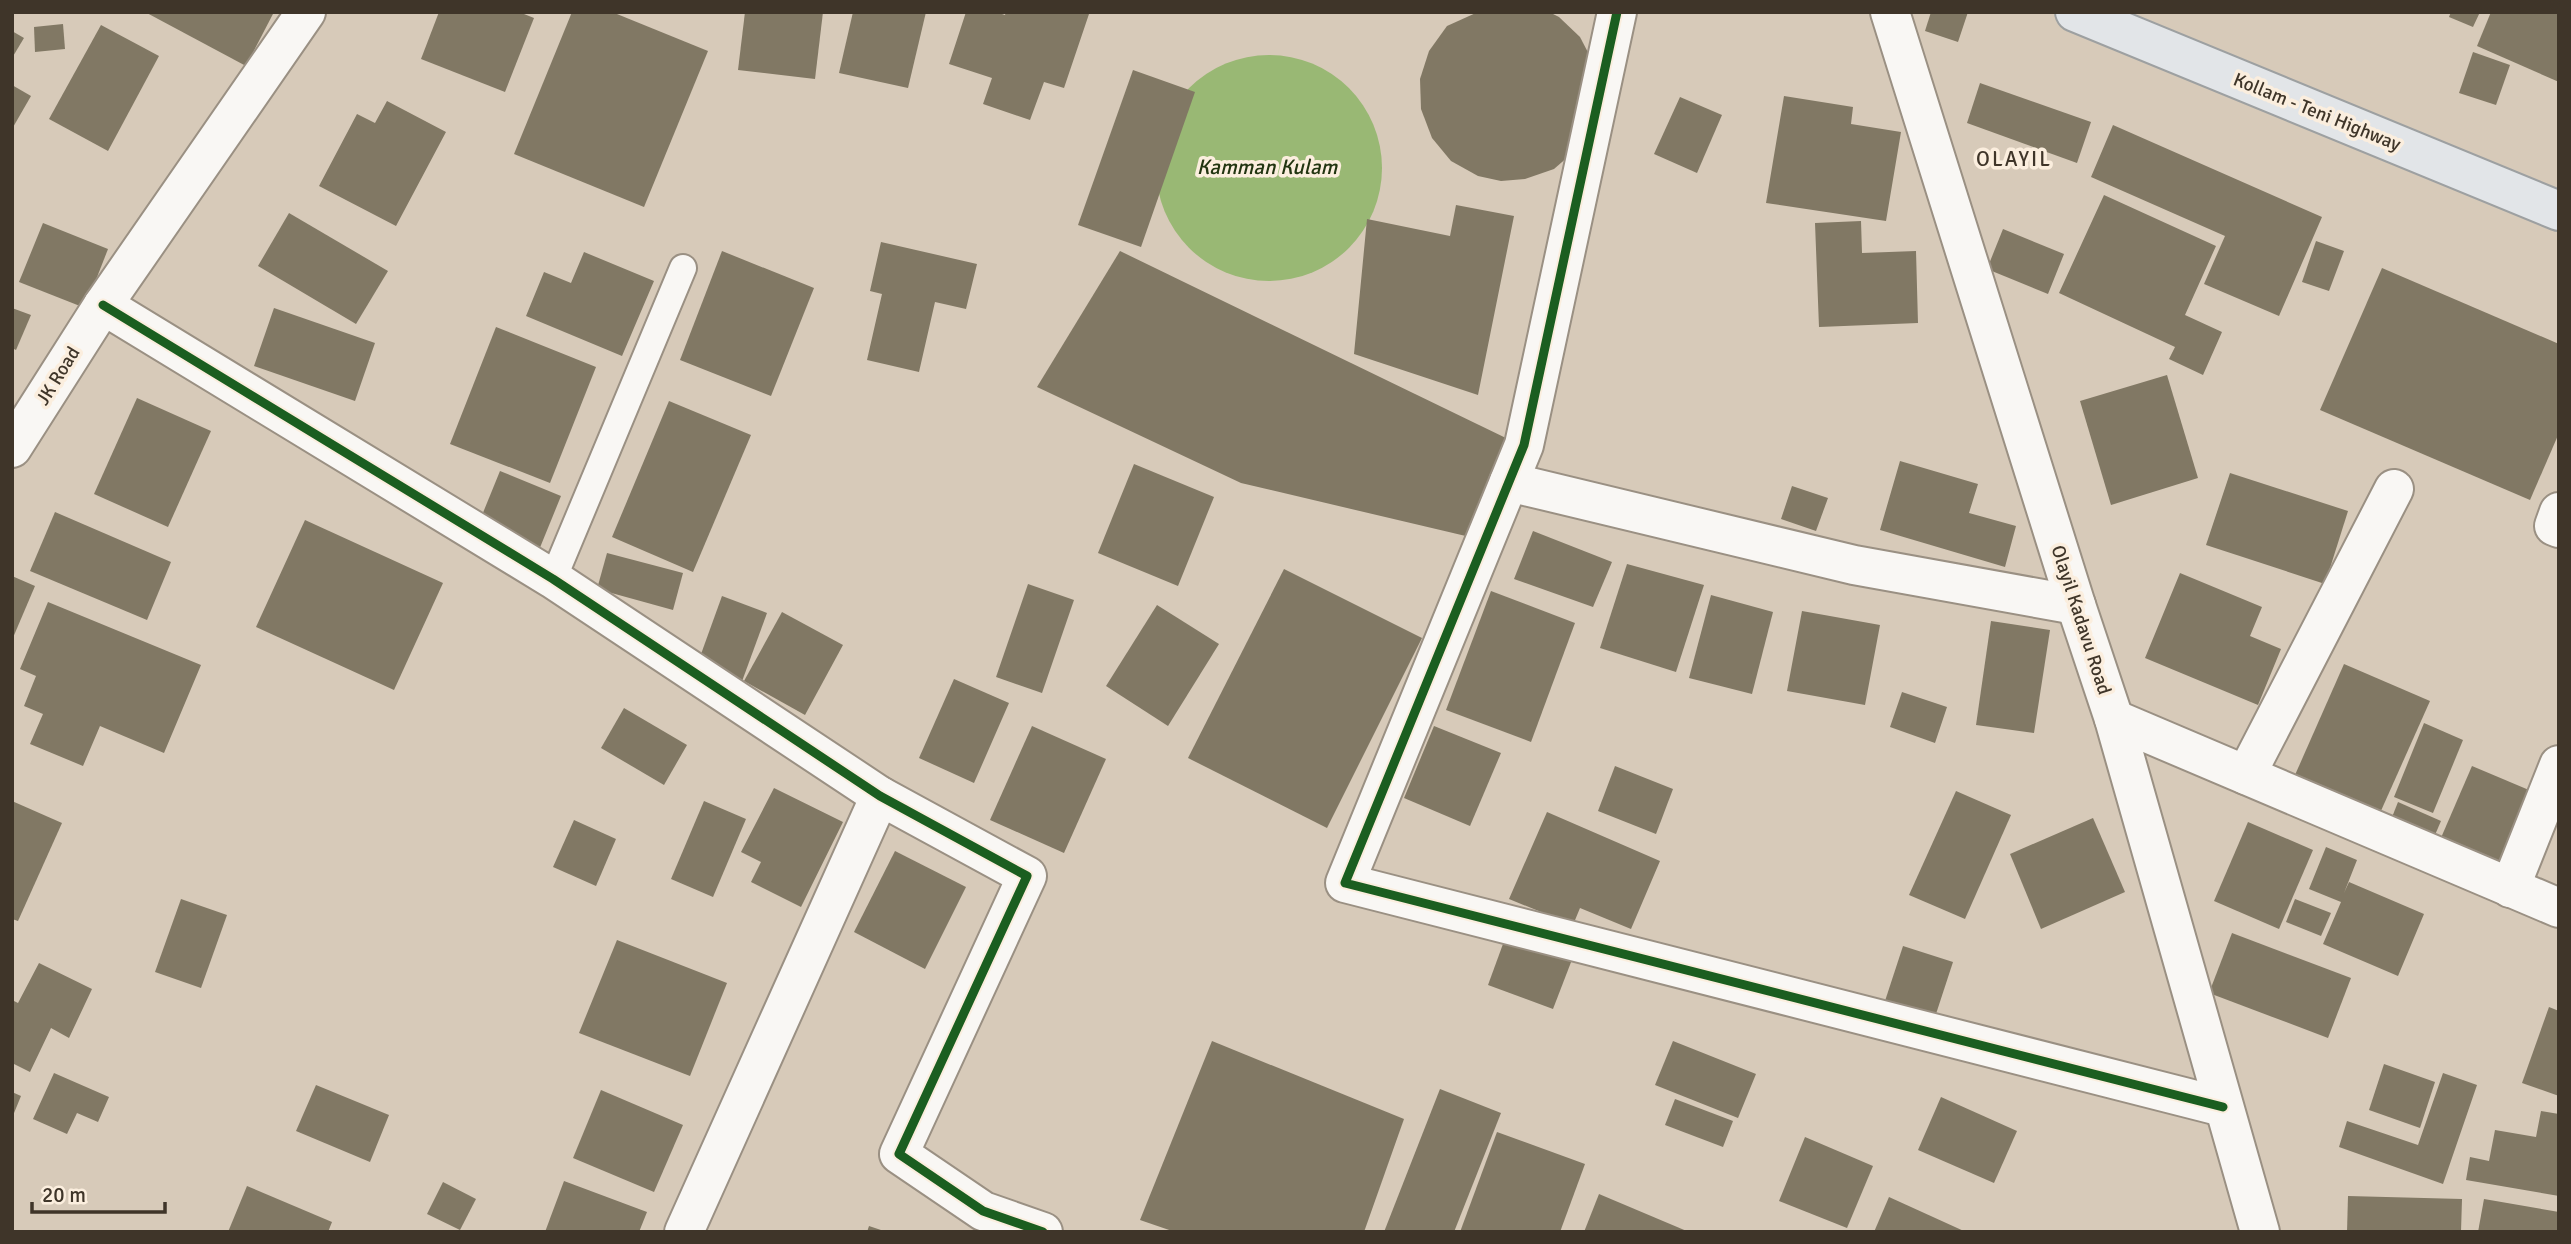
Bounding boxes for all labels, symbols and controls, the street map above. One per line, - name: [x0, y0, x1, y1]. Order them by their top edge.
- street label: Kollam - Teni Highway: [2230, 67, 2404, 157]
- district label: OLAYIL: [1976, 146, 2052, 172]
- water label: Kamman Kulam: [1197, 154, 1339, 180]
- street label: JK Road: [31, 342, 85, 410]
- street label: Olayil Kadavu Road: [2046, 542, 2116, 698]
- scale bar: [32, 1170, 164, 1214]
- text: 20 m: [42, 1182, 86, 1208]

